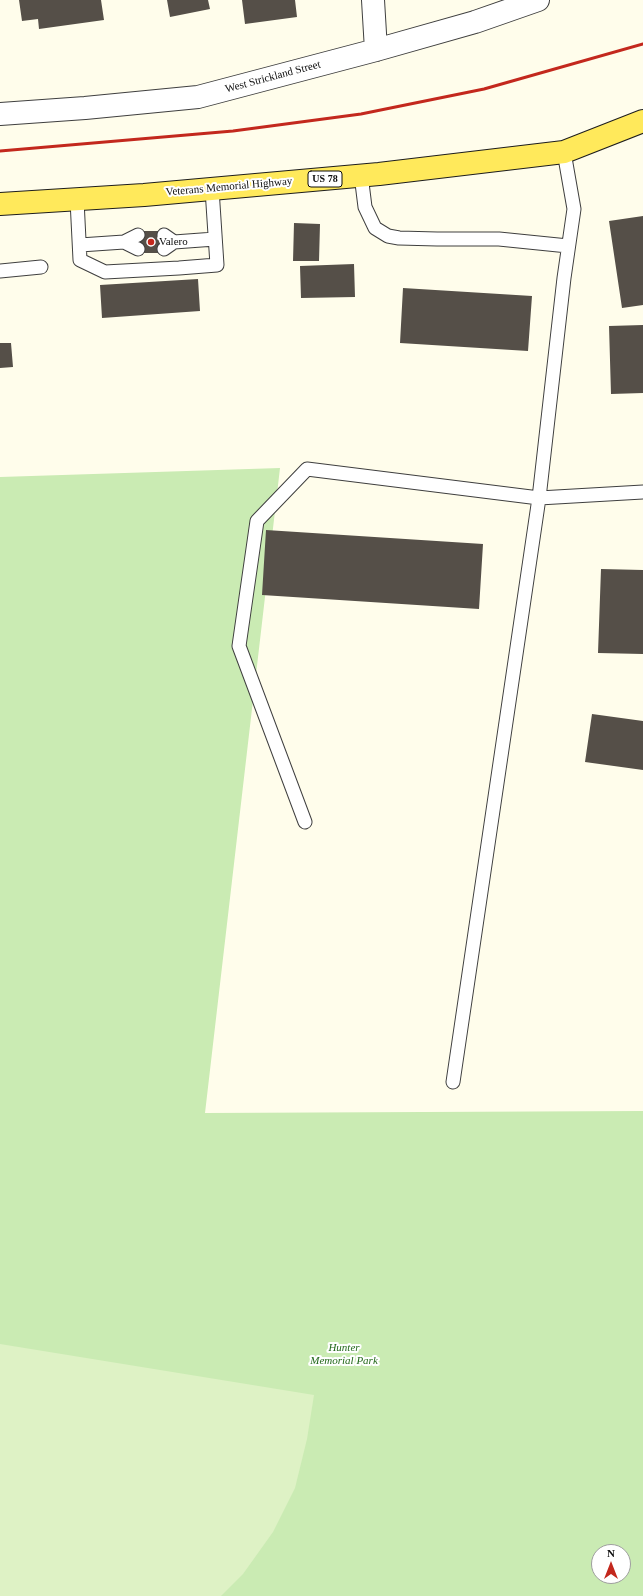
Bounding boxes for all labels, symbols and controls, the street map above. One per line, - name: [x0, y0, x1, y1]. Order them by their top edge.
- street label: West Strickland Street: [224, 58, 322, 96]
- road number: US 78: [308, 171, 342, 187]
- street label: Veterans Memorial Highway: [165, 175, 293, 199]
- place label: Valero: [159, 235, 188, 249]
- marker: Valero: [146, 237, 156, 247]
- park label: Hunter Memorial Park: [310, 1341, 378, 1367]
- north arrow: [591, 1544, 631, 1584]
- text: N: [607, 1547, 615, 1559]

